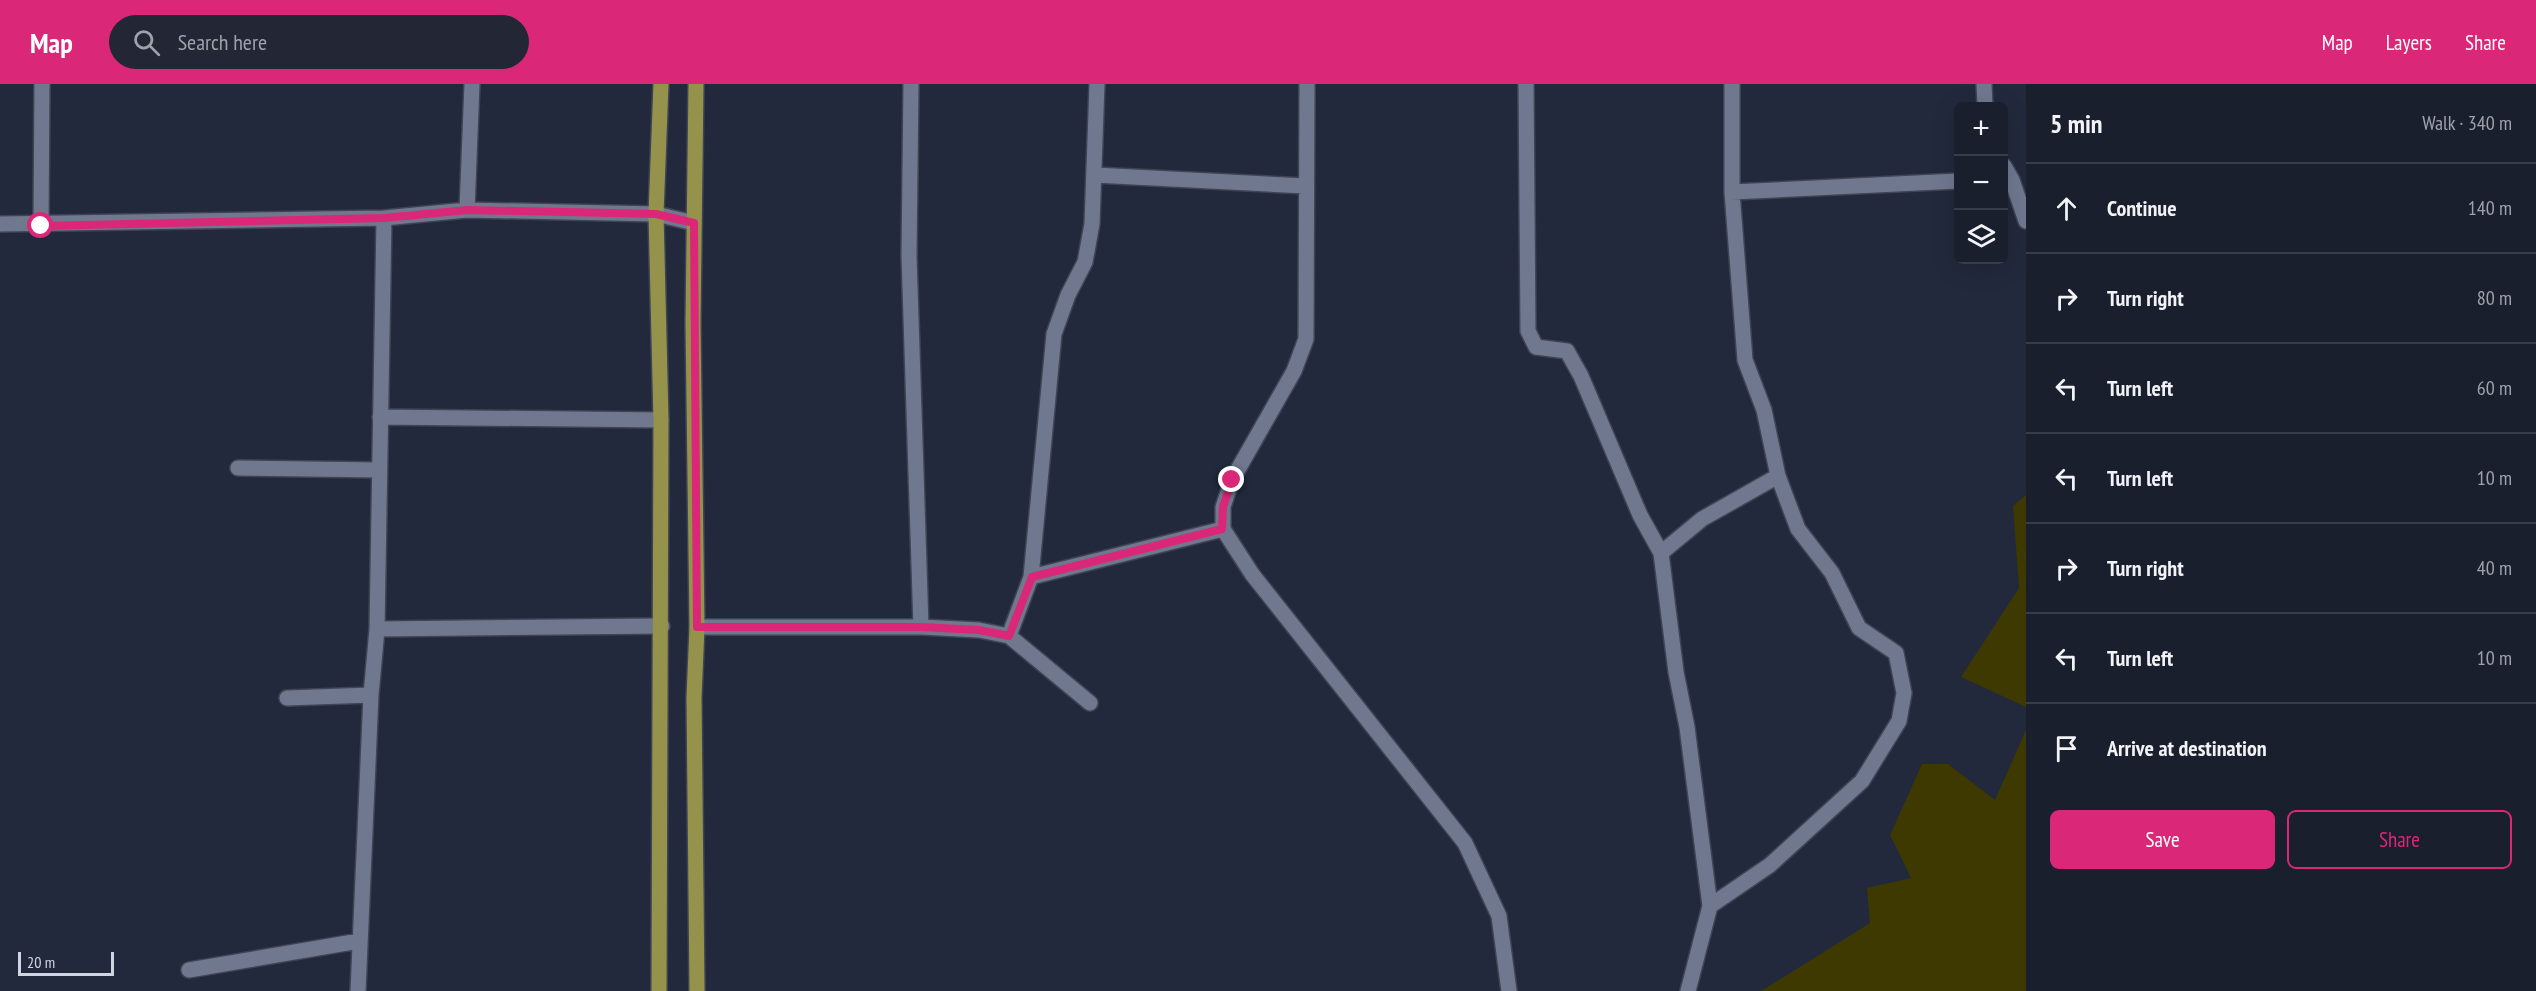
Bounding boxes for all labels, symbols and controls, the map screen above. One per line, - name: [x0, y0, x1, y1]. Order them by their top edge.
- search box: [109, 15, 529, 69]
- text: Map: [30, 24, 73, 61]
- icon: search: [130, 26, 163, 59]
- text: Search here: [178, 28, 267, 56]
- text: Map: [2322, 29, 2353, 56]
- text: Layers: [2386, 29, 2432, 56]
- text: Share: [2465, 29, 2506, 56]
- map controls: [1954, 102, 2008, 264]
- button: +: [1954, 102, 2008, 156]
- text: 5 min: [2050, 107, 2103, 140]
- text: Walk · 340 m: [2422, 110, 2512, 136]
- button: −: [1954, 156, 2008, 210]
- icon: ahead: [2050, 192, 2083, 225]
- text: Continue: [2107, 194, 2177, 222]
- text: 140 m: [2468, 195, 2512, 221]
- button: layers: [1954, 210, 2008, 264]
- route start: [27, 212, 53, 238]
- icon: right: [2050, 282, 2083, 315]
- text: Turn right: [2107, 284, 2184, 312]
- text: 80 m: [2477, 285, 2512, 311]
- icon: left: [2050, 372, 2083, 405]
- text: Turn left: [2107, 374, 2173, 402]
- text: 60 m: [2477, 375, 2512, 401]
- icon: left: [2050, 462, 2083, 495]
- text: Turn left: [2107, 464, 2173, 492]
- text: 10 m: [2477, 465, 2512, 491]
- route end: [1218, 466, 1244, 492]
- icon: right: [2050, 552, 2083, 585]
- text: Turn right: [2107, 554, 2184, 582]
- text: 40 m: [2477, 555, 2512, 581]
- icon: left: [2050, 642, 2083, 675]
- text: Turn left: [2107, 644, 2173, 672]
- text: 10 m: [2477, 645, 2512, 671]
- icon: arrive: [2050, 732, 2083, 765]
- text: Arrive at destination: [2107, 734, 2267, 762]
- button: Save: [2050, 810, 2275, 869]
- button: Share: [2287, 810, 2512, 869]
- scale bar: [18, 949, 114, 976]
- text: 20 m: [27, 952, 55, 972]

